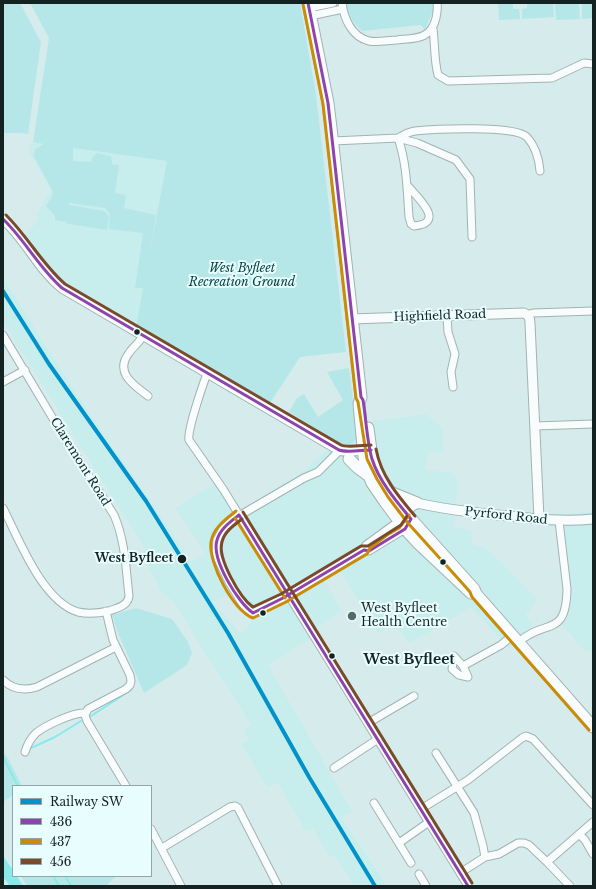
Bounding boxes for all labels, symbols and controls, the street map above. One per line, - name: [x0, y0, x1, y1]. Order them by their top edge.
- park label: West Byfleet Recreation Ground: [189, 262, 295, 290]
- street label: Highfield Road: [393, 307, 487, 325]
- unlabelled marker: [132, 327, 142, 337]
- street label: Claremont Road: [47, 415, 113, 509]
- street label: Pyrford Road: [464, 504, 548, 528]
- place label: West Byfleet: [95, 552, 173, 566]
- marker: West Byfleet: [176, 553, 188, 565]
- unlabelled marker: [438, 557, 448, 567]
- place label: West Byfleet Health Centre: [361, 602, 447, 630]
- unlabelled marker: [258, 608, 268, 618]
- marker: West Byfleet Health Centre: [346, 610, 358, 622]
- unlabelled marker: [327, 651, 337, 661]
- district label: West Byfleet: [363, 652, 455, 668]
- legend: [12, 785, 152, 877]
- text: Railway SW: [50, 794, 123, 809]
- text: 436: [50, 814, 72, 829]
- text: 437: [50, 834, 70, 849]
- text: 456: [50, 854, 72, 869]

